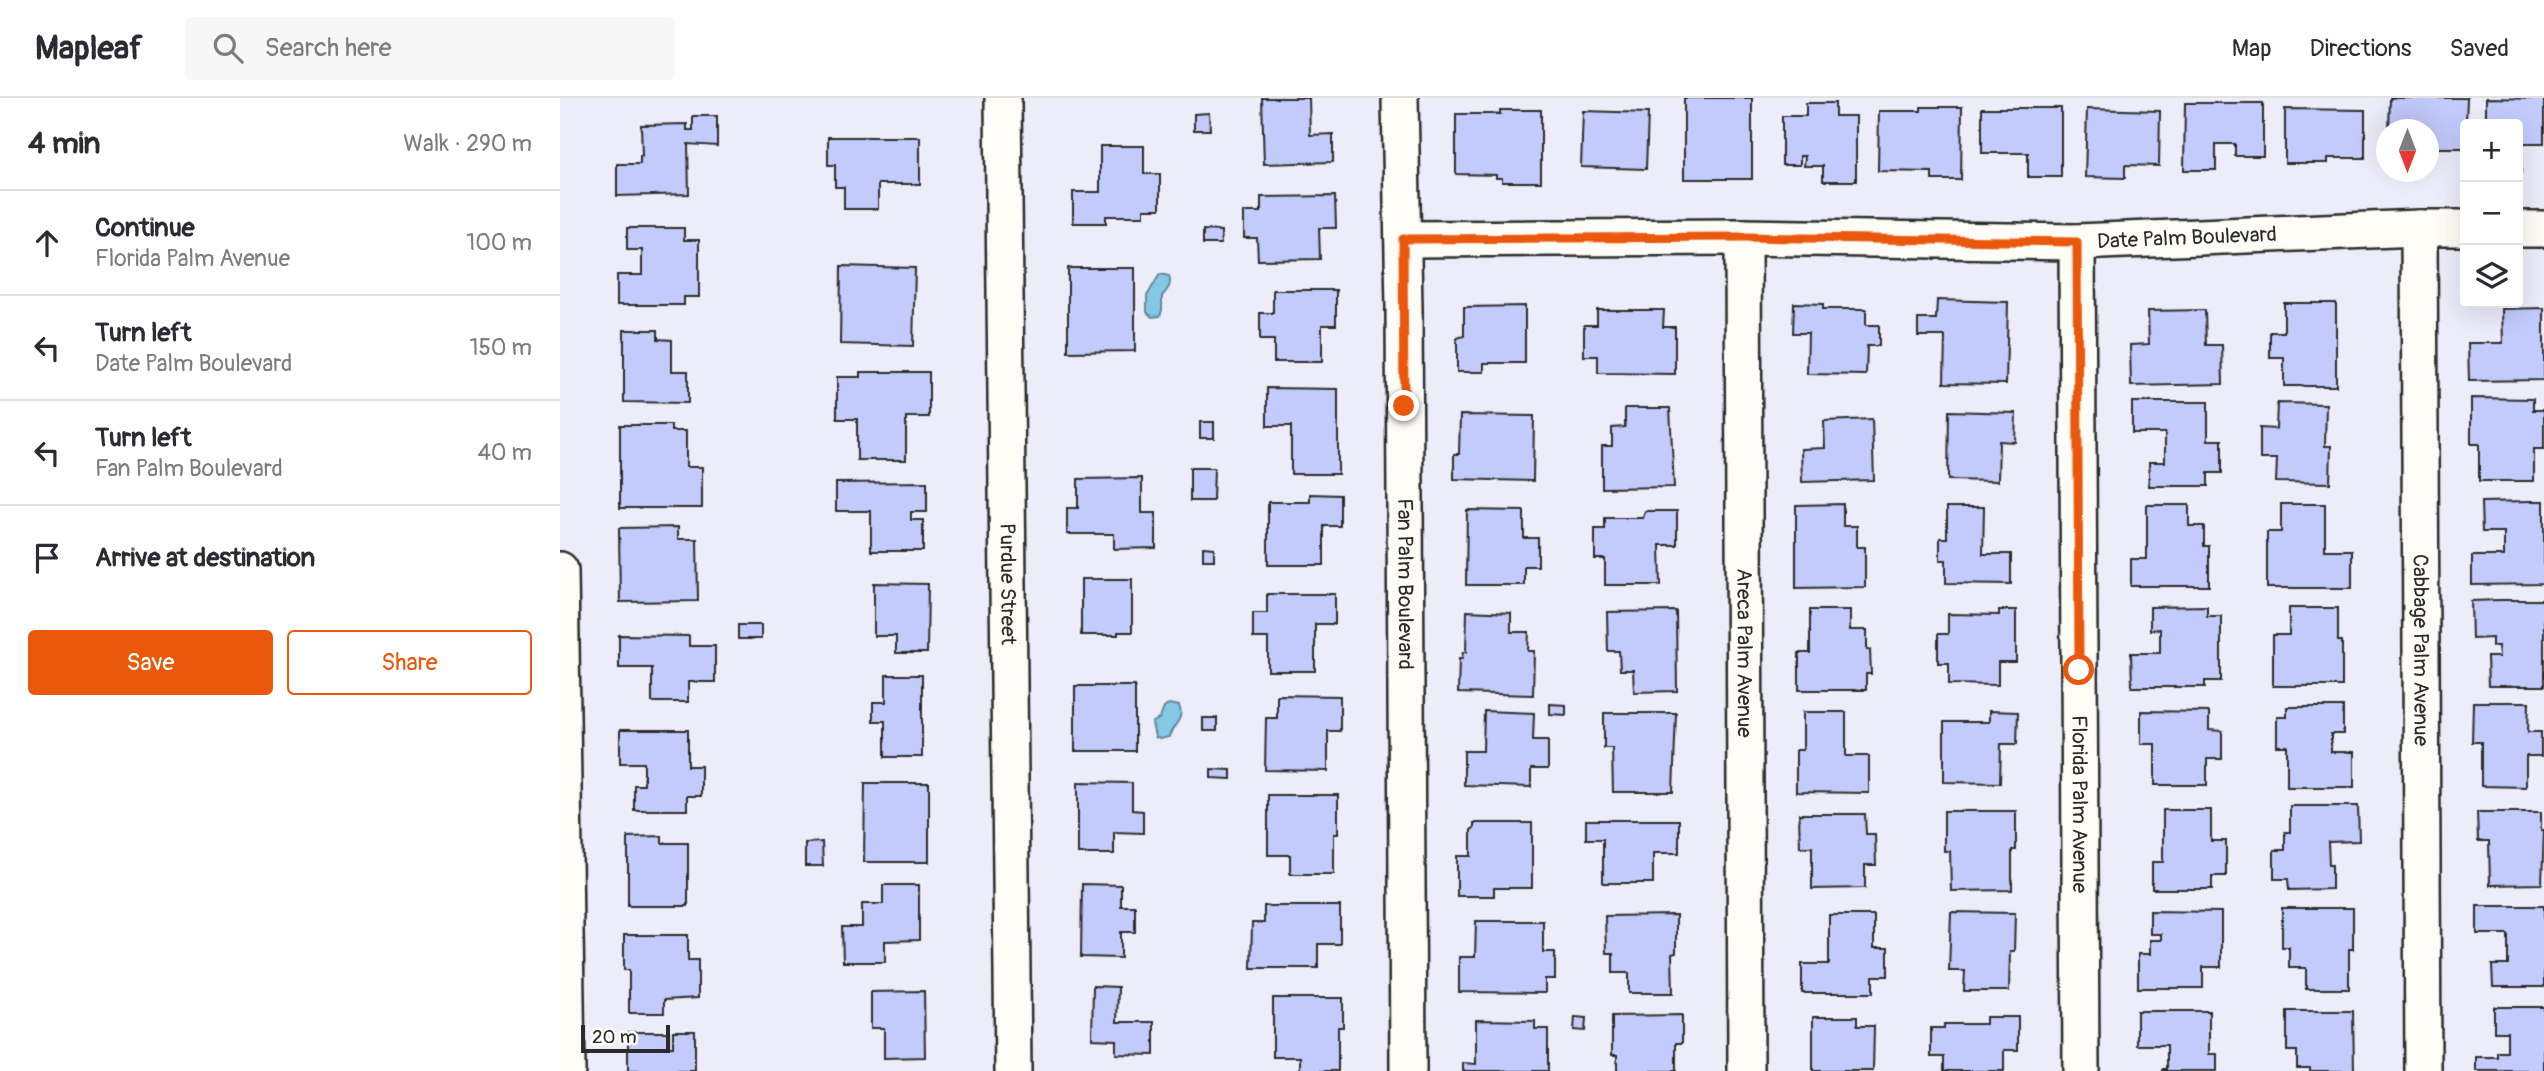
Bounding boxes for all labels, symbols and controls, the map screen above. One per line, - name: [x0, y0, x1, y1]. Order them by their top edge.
- search box: [185, 17, 675, 80]
- text: Mapleaf: [35, 28, 143, 69]
- icon: search: [209, 29, 247, 67]
- text: Search here: [265, 32, 392, 64]
- text: Map: [2232, 34, 2272, 63]
- text: Directions: [2310, 34, 2411, 63]
- text: Saved: [2449, 34, 2509, 63]
- north arrow: [2376, 119, 2439, 182]
- map controls: [2460, 119, 2523, 308]
- button: +: [2460, 119, 2523, 182]
- text: 4 min: [28, 125, 101, 162]
- text: Walk · 290 m: [403, 129, 532, 158]
- button: −: [2460, 182, 2523, 245]
- text: Continue: [95, 212, 195, 244]
- street label: Date Palm Boulevard: [2096, 220, 2277, 255]
- icon: ahead: [28, 224, 66, 262]
- text: 100 m: [466, 228, 532, 257]
- text: Florida Palm Avenue: [95, 244, 290, 273]
- button: layers: [2460, 245, 2523, 308]
- text: Turn left: [95, 317, 191, 349]
- icon: left: [28, 329, 66, 367]
- text: 150 m: [469, 333, 532, 362]
- text: Date Palm Boulevard: [95, 349, 292, 378]
- route end: [1388, 390, 1419, 421]
- text: Turn left: [95, 422, 191, 454]
- icon: left: [28, 434, 66, 472]
- text: 40 m: [478, 438, 532, 467]
- text: Fan Palm Boulevard: [95, 454, 283, 483]
- street label: Fan Palm Boulevard: [1391, 498, 1419, 670]
- street label: Purdue Street: [994, 523, 1022, 646]
- icon: arrive: [28, 539, 66, 577]
- text: Arrive at destination: [95, 542, 315, 574]
- street label: Cabbage Palm Avenue: [2407, 554, 2435, 747]
- street label: Areca Palm Avenue: [1731, 568, 1758, 738]
- button: Save: [28, 630, 273, 695]
- button: Share: [287, 630, 532, 695]
- route start: [2063, 654, 2094, 685]
- street label: Florida Palm Avenue: [2066, 715, 2094, 894]
- scale bar: [581, 1022, 670, 1054]
- text: 20 m: [592, 1025, 637, 1049]

